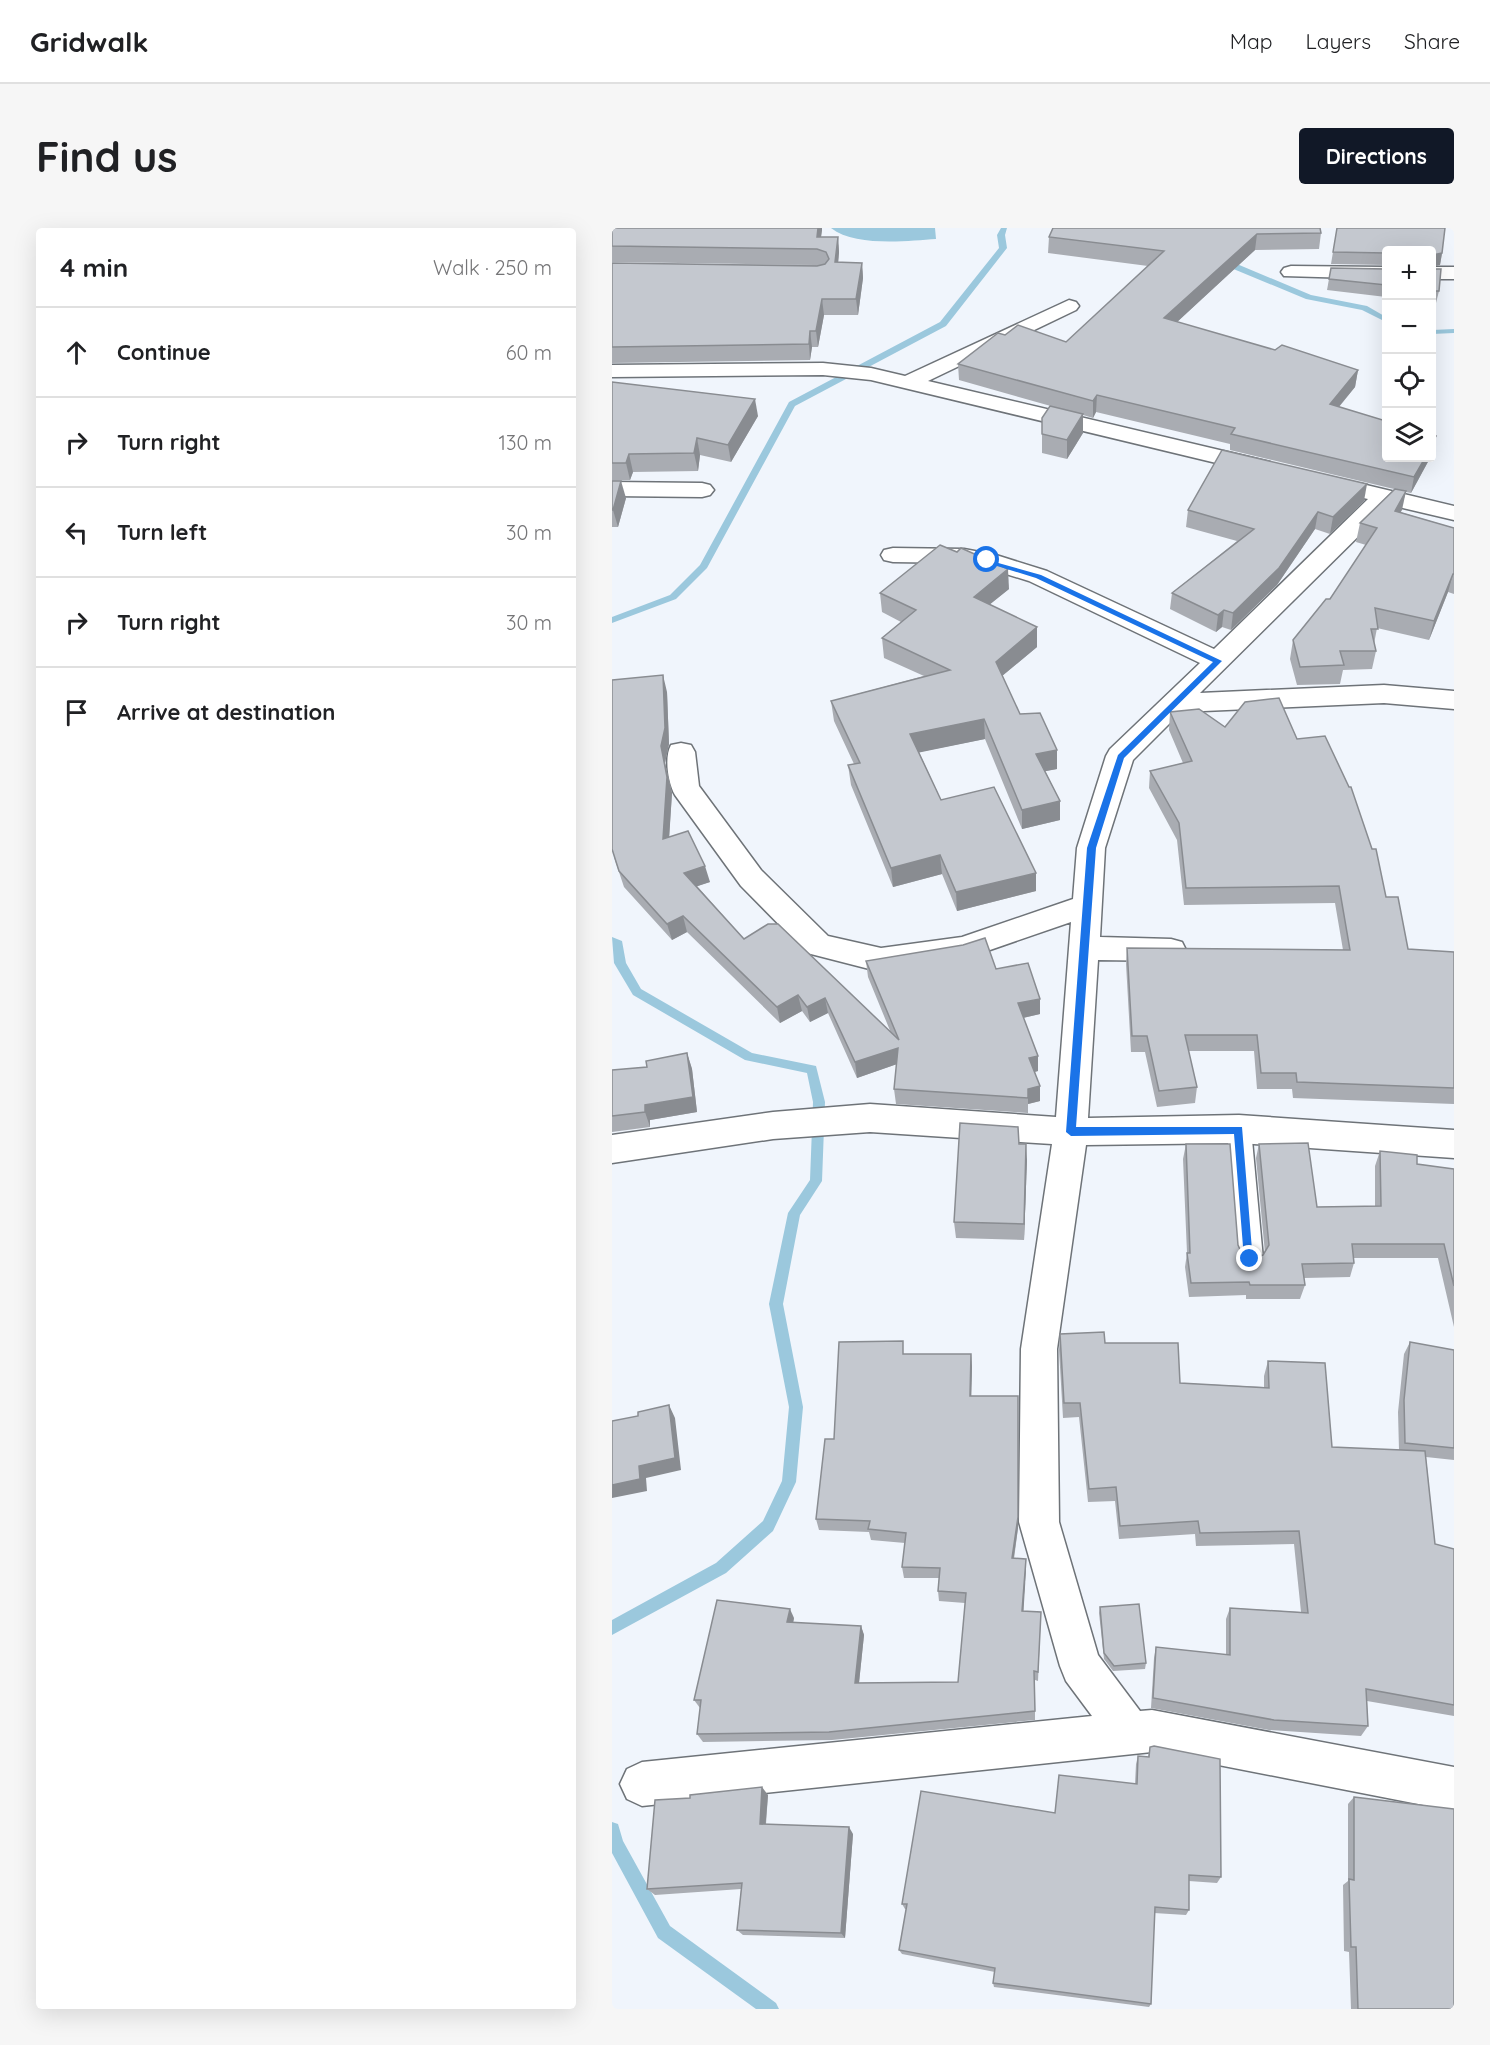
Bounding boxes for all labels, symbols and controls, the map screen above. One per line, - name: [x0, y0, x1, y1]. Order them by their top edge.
- text: Gridwalk: [30, 24, 149, 59]
- text: Map: [1230, 28, 1273, 54]
- text: Layers: [1306, 28, 1371, 54]
- text: Share: [1404, 28, 1460, 54]
- button: Directions: [1299, 128, 1454, 184]
- text: Find us: [36, 130, 178, 183]
- map controls: [1382, 246, 1436, 462]
- button: +: [1382, 246, 1436, 300]
- text: 4 min: [60, 251, 128, 284]
- text: Walk · 250 m: [433, 255, 552, 280]
- button: −: [1382, 300, 1436, 354]
- icon: ahead: [60, 336, 93, 369]
- text: Continue: [117, 338, 211, 366]
- text: 60 m: [506, 340, 552, 365]
- button: locate: [1382, 354, 1436, 408]
- button: layers: [1382, 408, 1436, 462]
- icon: right: [60, 426, 93, 459]
- text: Turn right: [117, 428, 221, 456]
- text: 130 m: [499, 430, 552, 455]
- icon: left: [60, 516, 93, 549]
- text: Turn left: [117, 518, 207, 546]
- text: 30 m: [506, 520, 552, 545]
- route start: [973, 546, 999, 572]
- icon: right: [60, 606, 93, 639]
- text: Turn right: [117, 608, 221, 636]
- text: 30 m: [506, 610, 552, 635]
- icon: arrive: [60, 696, 93, 729]
- text: Arrive at destination: [117, 698, 335, 726]
- route end: [1236, 1245, 1262, 1271]

